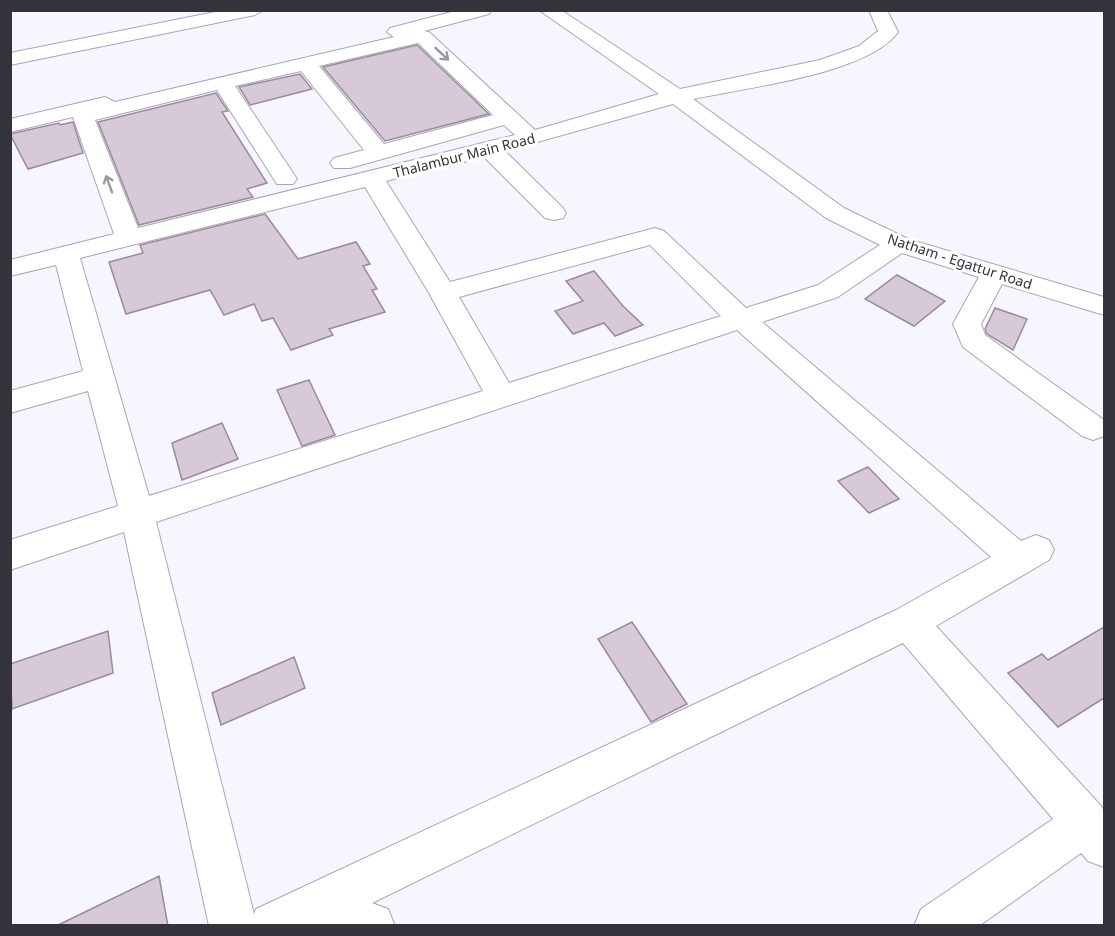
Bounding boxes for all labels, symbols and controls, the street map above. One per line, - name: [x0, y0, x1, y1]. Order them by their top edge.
- one-way arrow: [434, 47, 449, 61]
- street label: Thalambur Main Road: [391, 128, 537, 182]
- one-way arrow: [102, 175, 113, 194]
- street label: Natham - Egattur Road: [885, 229, 1035, 293]

